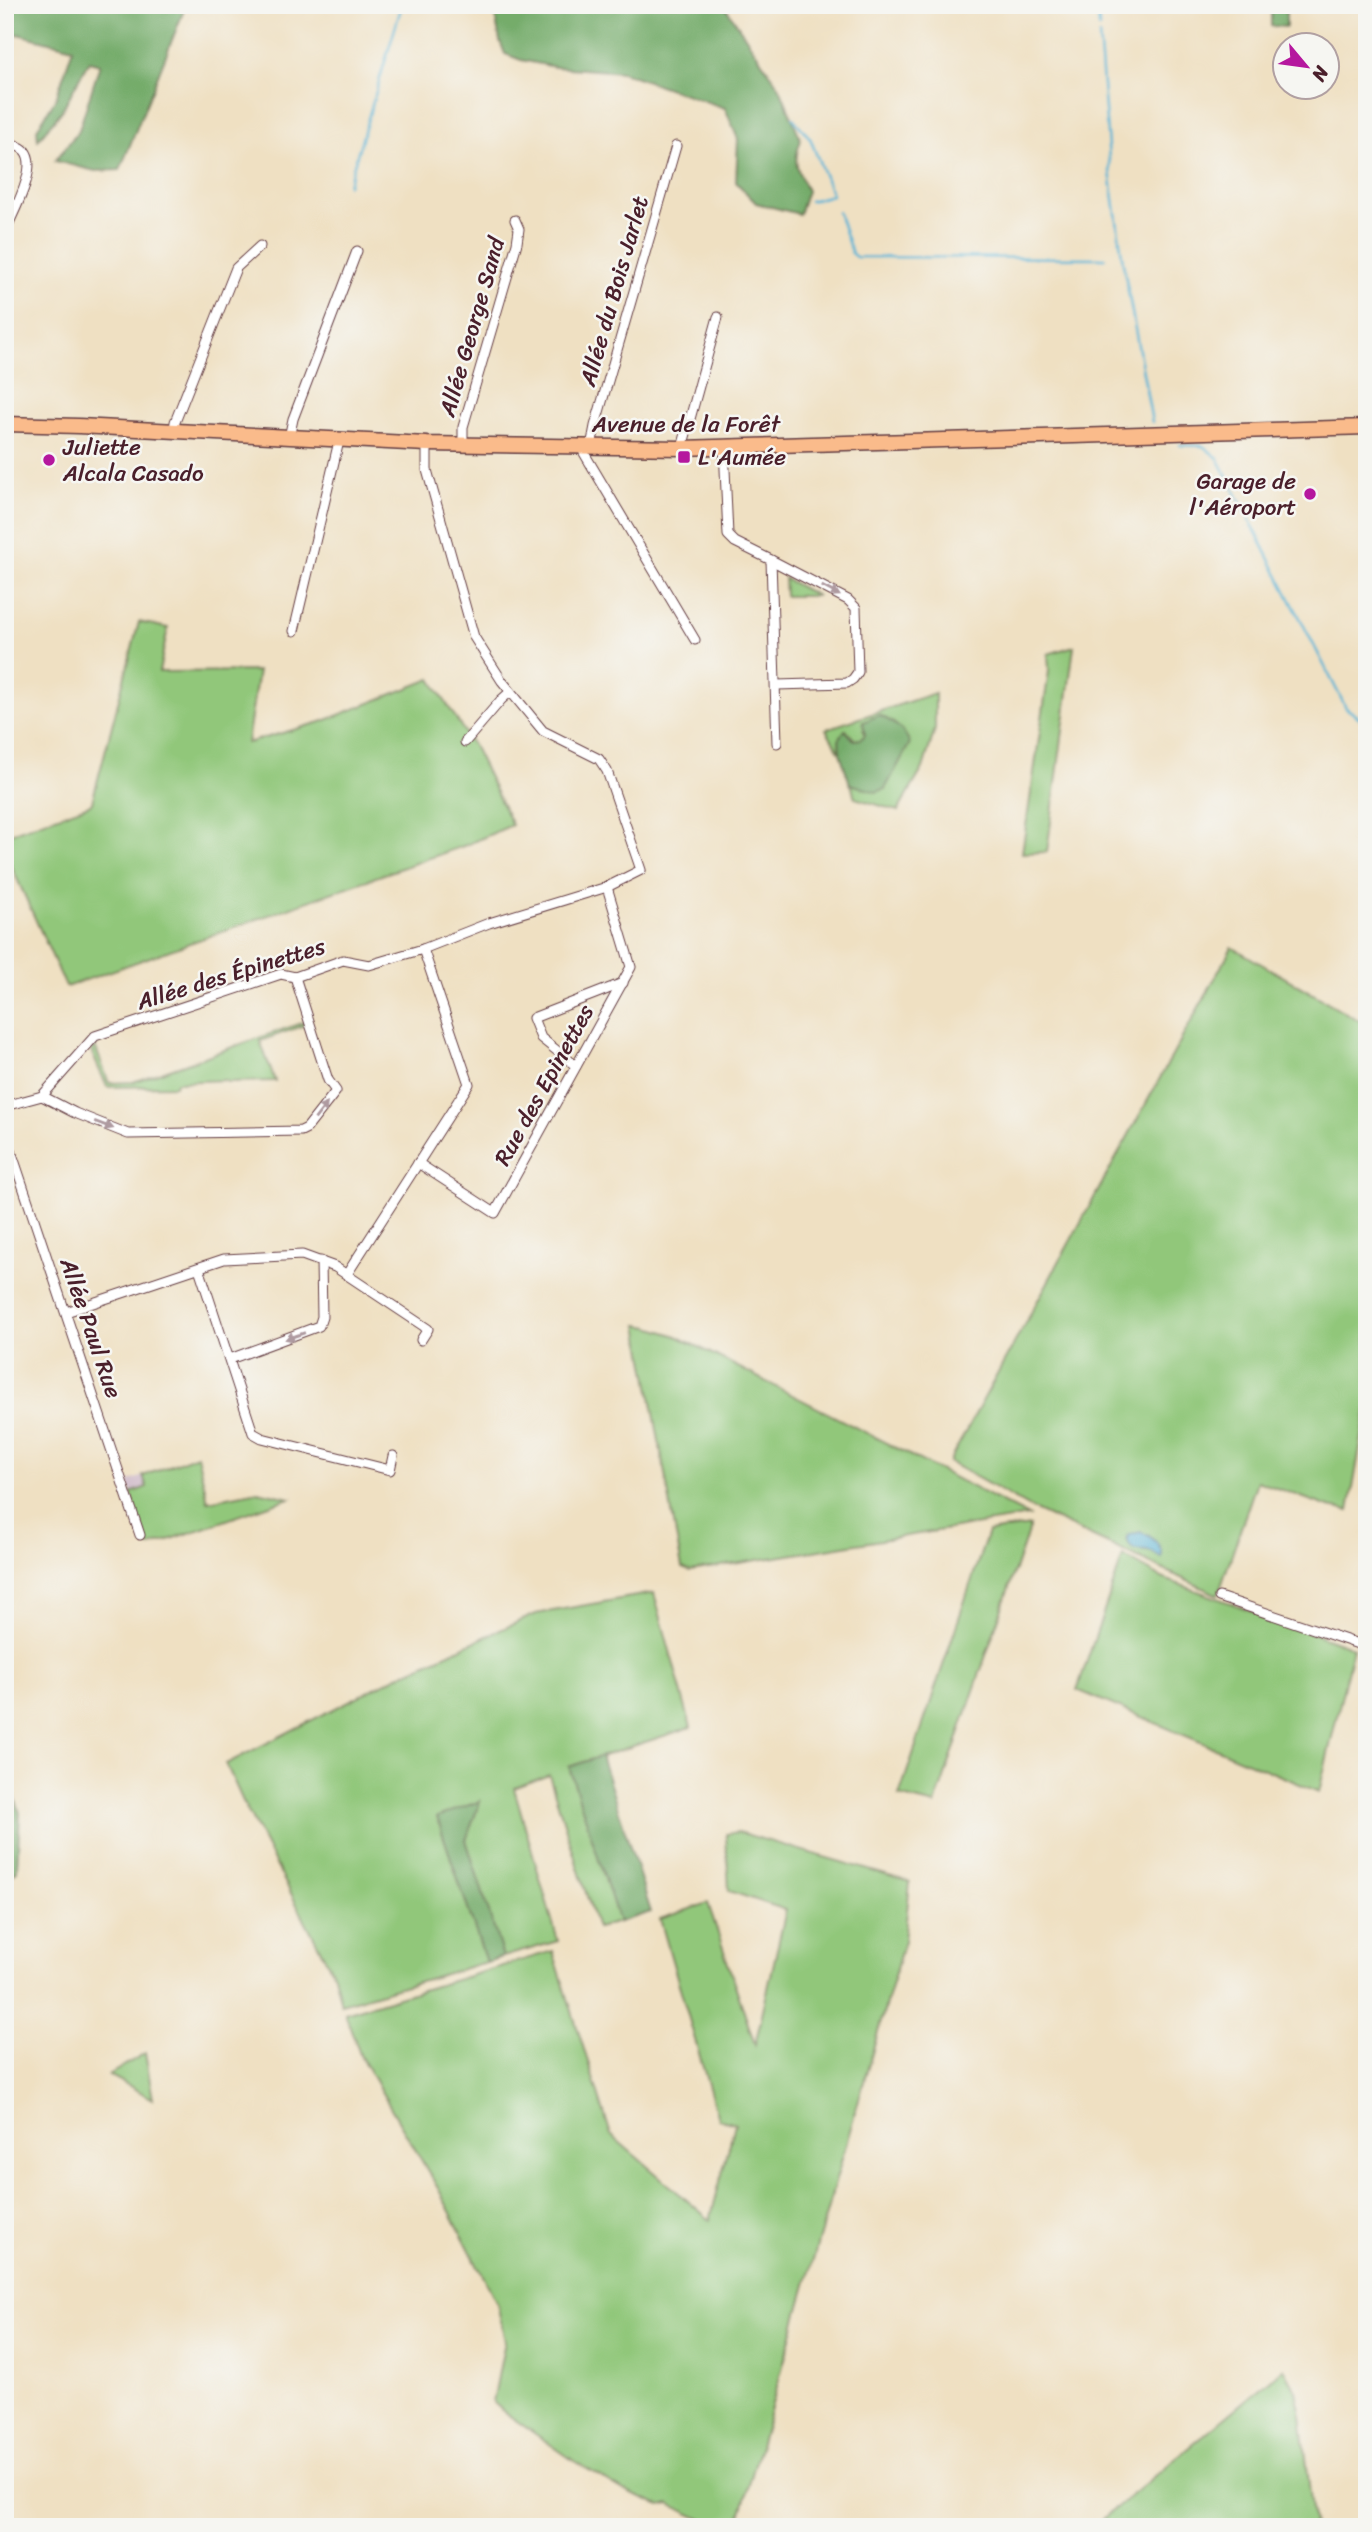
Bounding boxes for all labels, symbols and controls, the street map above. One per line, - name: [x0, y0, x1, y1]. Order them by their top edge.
- north arrow: [1270, 32, 1340, 102]
- text: N: [1302, 59, 1339, 88]
- street label: Allée du Bois Jarlet: [567, 191, 661, 392]
- street label: Allée George Sand: [427, 231, 518, 422]
- street label: Avenue de la Forêt: [591, 404, 782, 445]
- place label: Juliette Alcala Casado: [62, 427, 204, 494]
- place label: L'Aumée: [698, 437, 786, 478]
- marker: L'Aumée: [676, 449, 692, 465]
- marker: Juliette Alcala Casado: [41, 452, 57, 468]
- place label: Garage de l'Aéroport: [1189, 461, 1296, 528]
- marker: Garage de l'Aéroport: [1302, 486, 1318, 502]
- one-way arrow: [822, 585, 842, 597]
- street label: Allée des Épinettes: [131, 926, 331, 1022]
- street label: Rue des Epinettes: [482, 996, 606, 1174]
- one-way arrow: [313, 1102, 328, 1120]
- one-way arrow: [93, 1119, 114, 1130]
- street label: Allée Paul Rue: [47, 1251, 134, 1404]
- one-way arrow: [284, 1331, 305, 1342]

